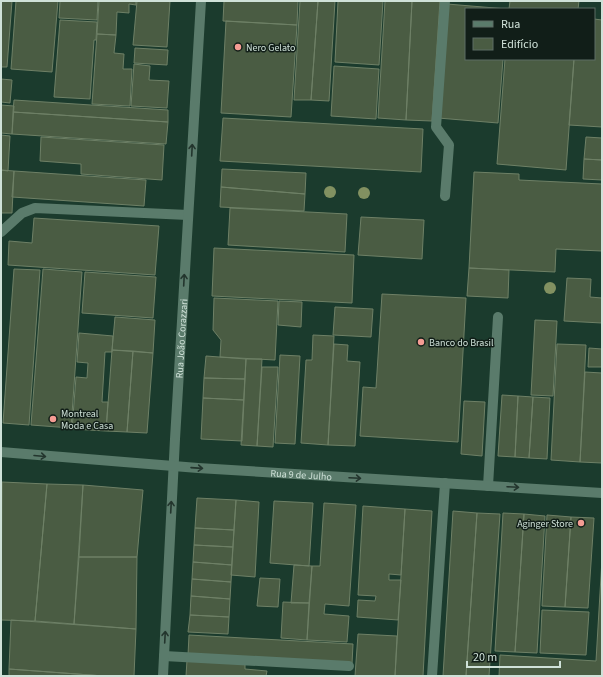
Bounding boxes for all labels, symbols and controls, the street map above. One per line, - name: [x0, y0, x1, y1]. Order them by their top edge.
- legend: [465, 8, 595, 60]
- text: Rua: [501, 16, 520, 33]
- text: Edifício: [501, 36, 538, 53]
- place label: Nero Gelato: [246, 41, 295, 55]
- marker: Nero Gelato: [233, 42, 243, 52]
- one-way arrow: [188, 144, 196, 157]
- one-way arrow: [181, 274, 188, 287]
- street label: Rua João Corazzari: [173, 298, 191, 379]
- place label: Banco do Brasil: [429, 336, 494, 350]
- marker: Banco do Brasil: [416, 337, 426, 347]
- place label: Montreal Moda e Casa: [61, 407, 113, 433]
- marker: Montreal Moda e Casa: [48, 414, 58, 424]
- one-way arrow: [33, 452, 46, 459]
- one-way arrow: [190, 465, 203, 472]
- street label: Rua 9 de Julho: [270, 466, 332, 484]
- one-way arrow: [348, 474, 361, 481]
- one-way arrow: [506, 484, 519, 491]
- one-way arrow: [168, 501, 175, 514]
- place label: Aginger Store: [517, 517, 573, 531]
- marker: Aginger Store: [576, 518, 586, 528]
- one-way arrow: [161, 631, 168, 644]
- scale bar: [467, 643, 560, 669]
- text: 20 m: [473, 649, 497, 666]

